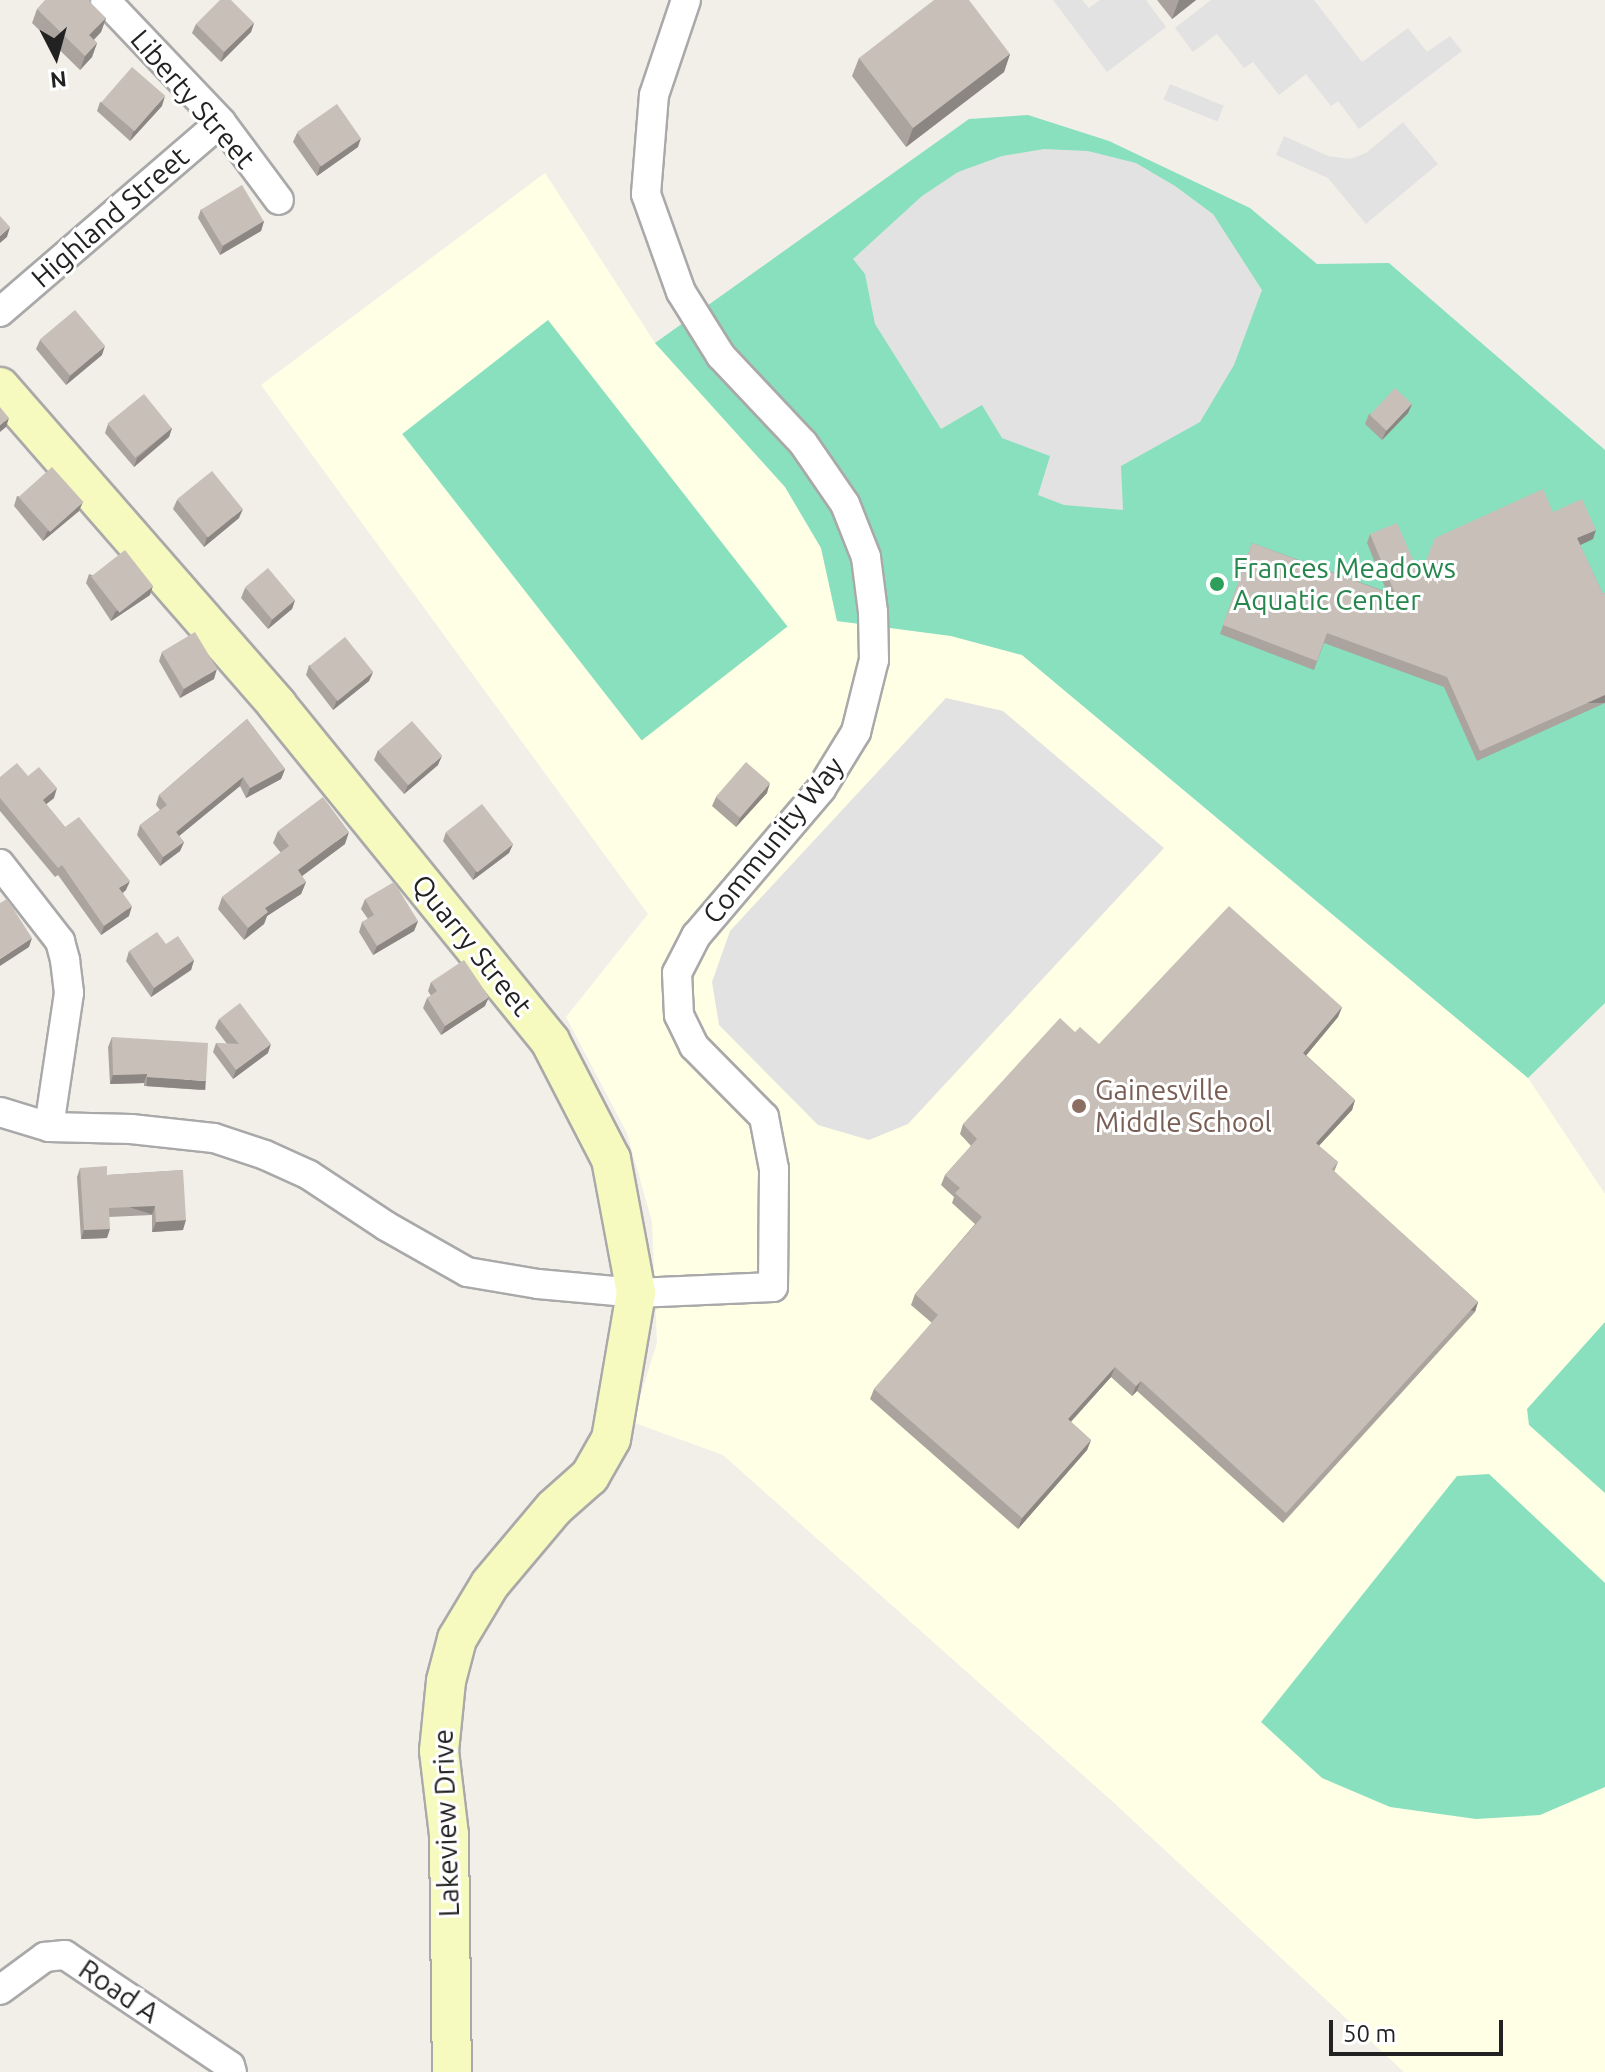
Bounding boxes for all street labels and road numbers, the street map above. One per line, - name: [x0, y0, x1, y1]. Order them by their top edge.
- street label: Liberty Street: [124, 23, 262, 175]
- street label: Highland Street: [25, 140, 195, 294]
- street label: Community Way: [696, 750, 850, 930]
- street label: Quarry Street: [405, 868, 539, 1022]
- street label: Lakeview Drive: [426, 1728, 466, 1918]
- street label: Road A: [73, 1952, 165, 2030]

